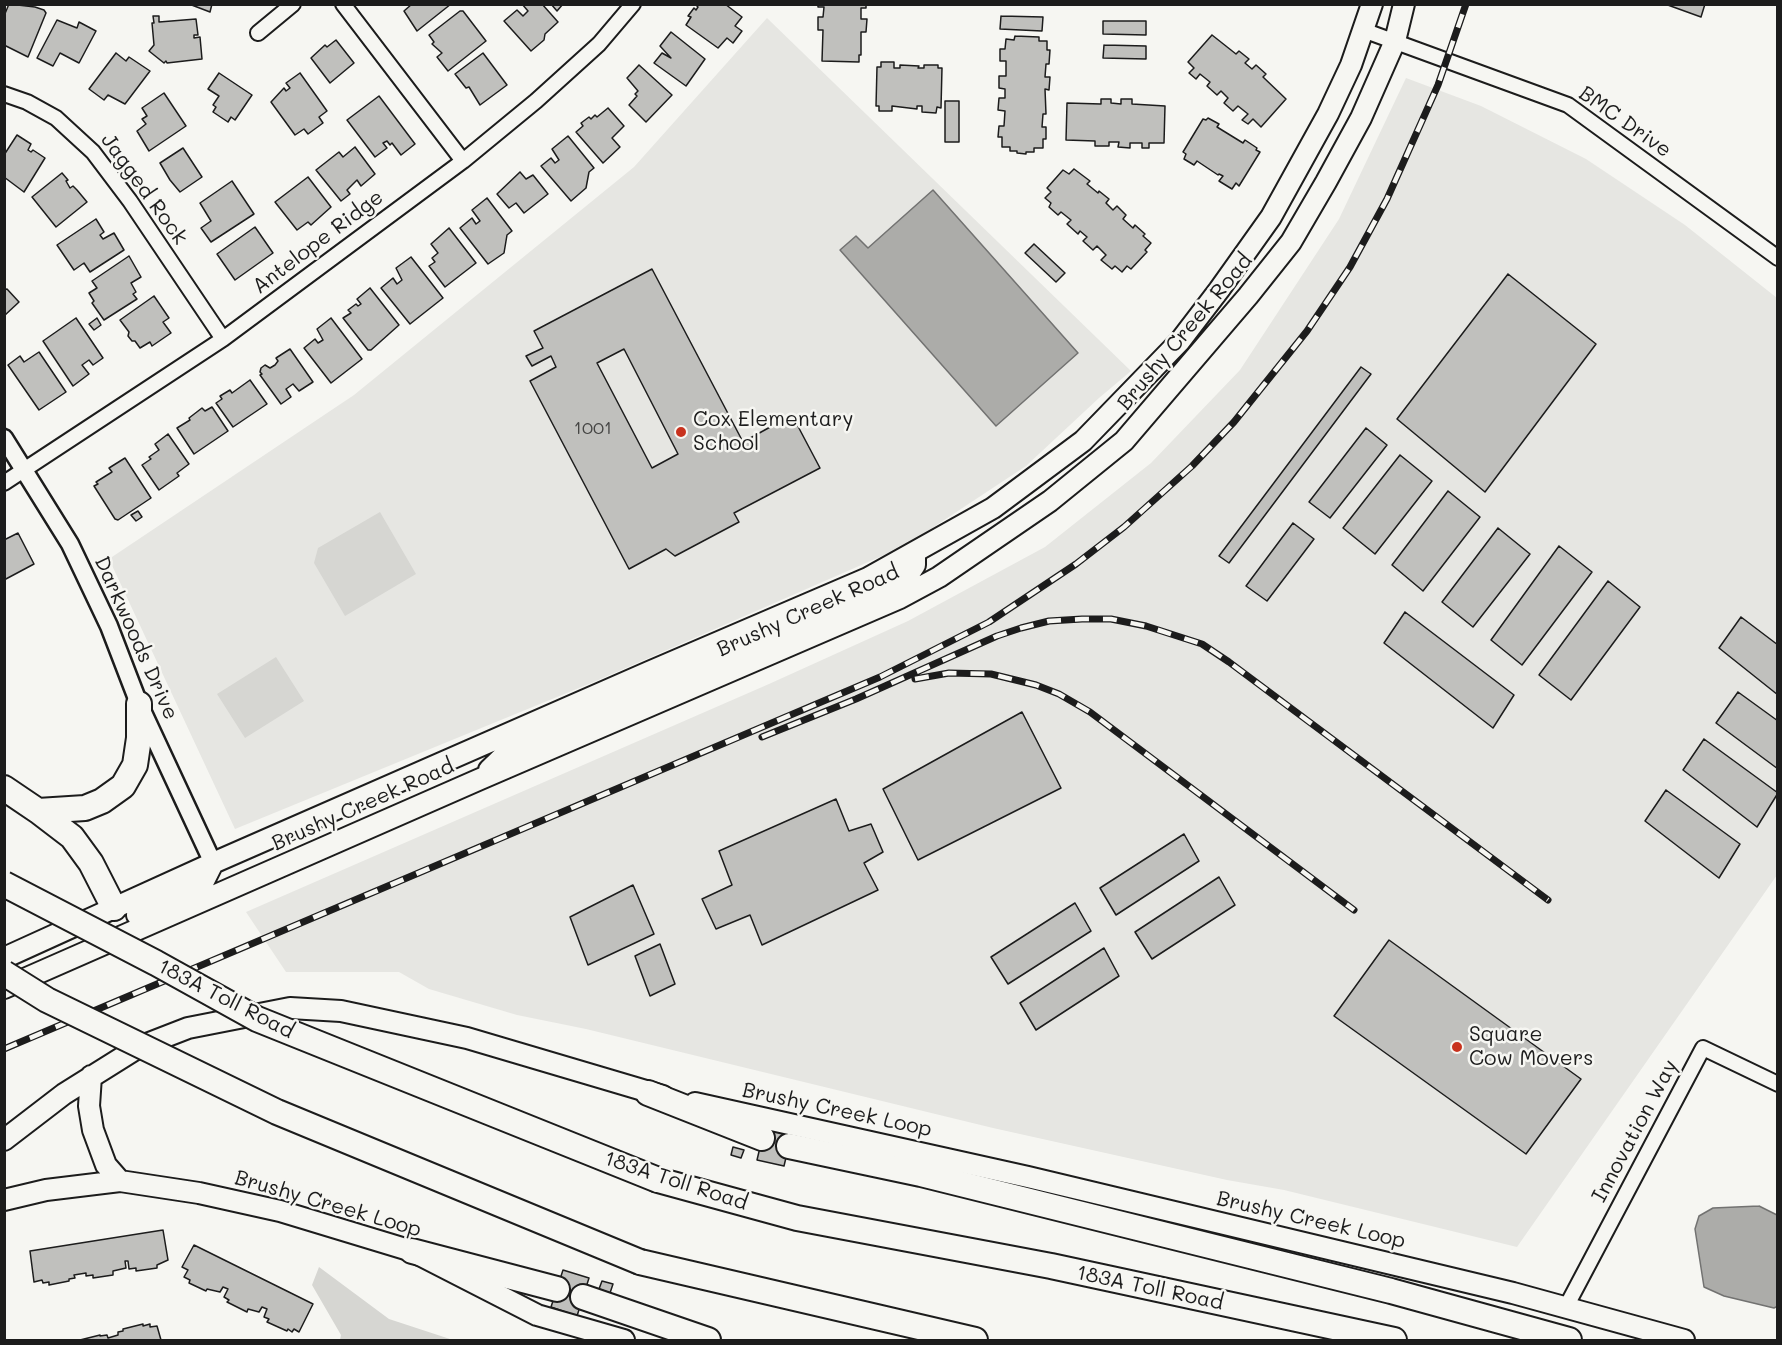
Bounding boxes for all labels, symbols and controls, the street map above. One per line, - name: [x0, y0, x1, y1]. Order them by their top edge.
- street label: BMC Drive: [1574, 81, 1676, 163]
- street label: Jagged Rock: [95, 128, 193, 250]
- street label: Antelope Ridge: [248, 185, 388, 299]
- street label: Brushy Creek Road: [1112, 249, 1258, 415]
- place label: Cox Elementary School: [693, 407, 853, 457]
- house number: 1001: [574, 417, 612, 439]
- marker: Cox Elementary School: [674, 425, 688, 439]
- street label: Darkwoods Drive: [89, 552, 183, 724]
- street label: Brushy Creek Road: [713, 560, 903, 662]
- street label: Brushy Creek Road: [268, 754, 458, 856]
- street label: 183A Toll Road: [154, 954, 298, 1044]
- place label: Square Cow Movers: [1469, 1022, 1594, 1072]
- marker: Square Cow Movers: [1450, 1040, 1464, 1054]
- street label: Innovation Way: [1587, 1055, 1683, 1207]
- street label: Brushy Creek Loop: [740, 1078, 934, 1142]
- street label: 183A Toll Road: [601, 1146, 751, 1216]
- street label: Brushy Creek Loop: [232, 1165, 424, 1243]
- street label: Brushy Creek Loop: [1214, 1186, 1408, 1254]
- street label: 183A Toll Road: [1074, 1260, 1226, 1316]

